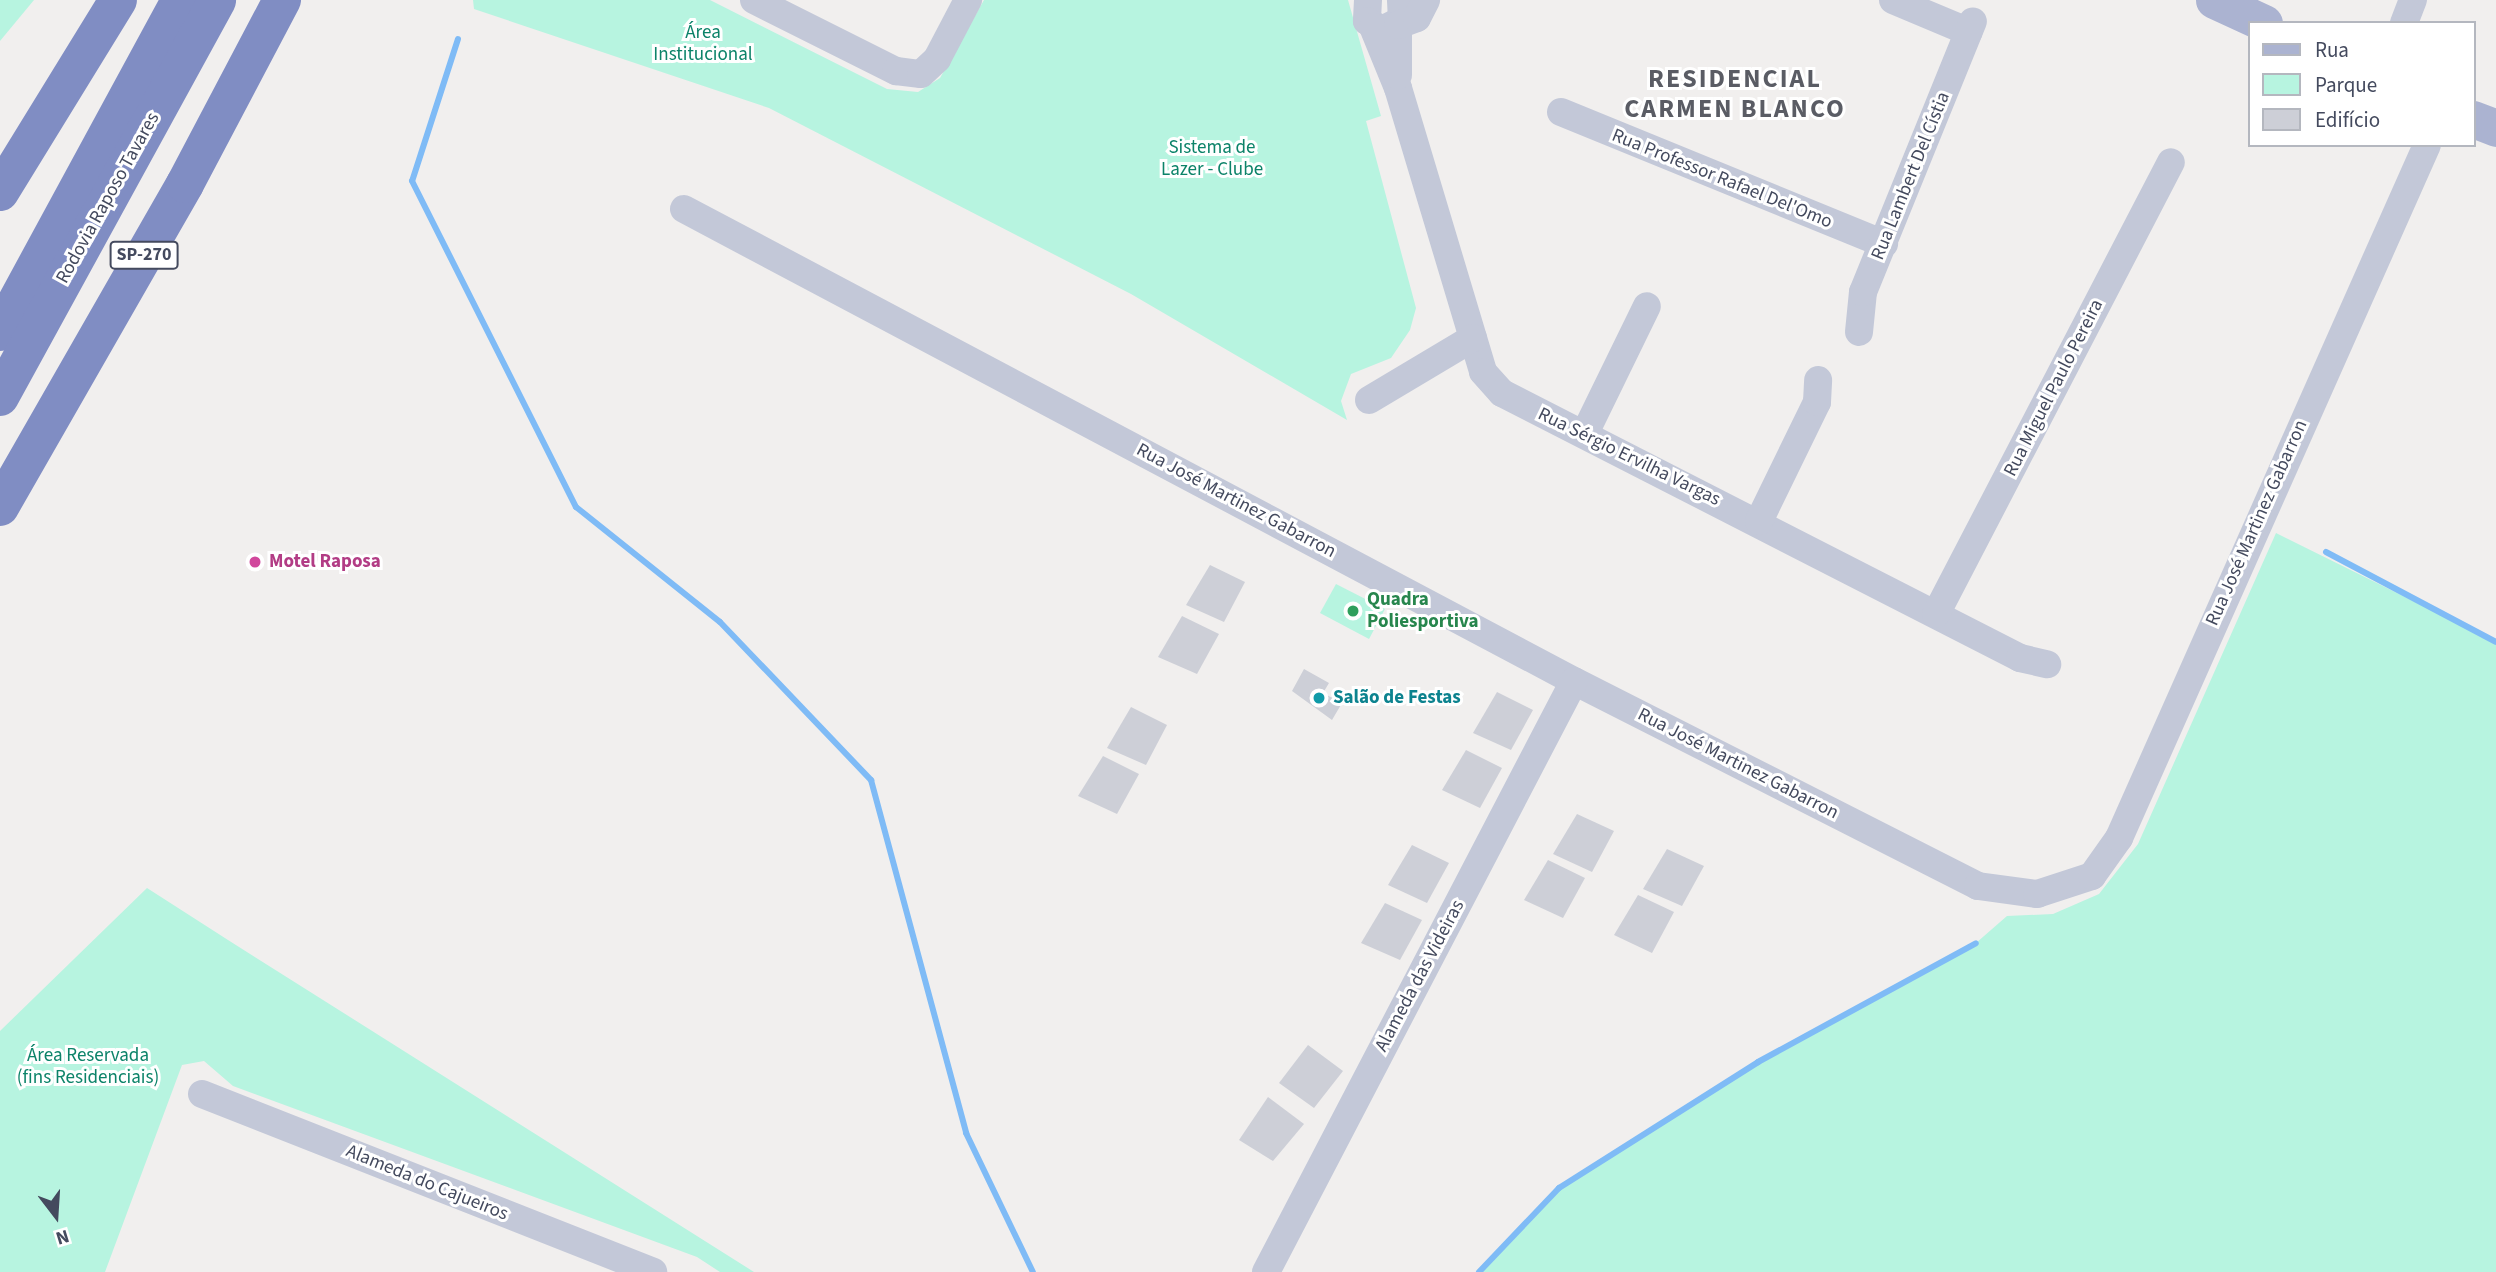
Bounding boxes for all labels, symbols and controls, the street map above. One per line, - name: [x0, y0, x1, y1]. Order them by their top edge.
- legend: [2248, 21, 2475, 147]
- park label: Área Institucional: [653, 22, 753, 66]
- text: Rua: [2315, 35, 2349, 65]
- district label: RESIDENCIAL CARMEN BLANCO: [1626, 63, 1844, 124]
- text: Parque: [2315, 70, 2377, 100]
- street label: Rua Lambert Del Cístia: [1867, 89, 1955, 263]
- text: Edifício: [2315, 105, 2380, 135]
- street label: Rodovia Raposo Tavares: [51, 108, 165, 288]
- street label: Rua Professor Rafael Del'Omo: [1608, 124, 1836, 234]
- park label: Sistema de Lazer - Clube: [1161, 137, 1263, 181]
- road number: SP-270: [109, 241, 179, 270]
- street label: Rua Miguel Paulo Pereira: [1999, 296, 2109, 480]
- street label: Rua Sérgio Ervilha Vargas: [1534, 403, 1724, 511]
- street label: Rua José Martinez Gabarron: [2201, 417, 2313, 629]
- street label: Rua José Martinez Gabarron: [1132, 439, 1340, 563]
- place label: Motel Raposa: [269, 551, 381, 573]
- marker: Motel Raposa: [247, 554, 263, 570]
- place label: Quadra Poliesportiva: [1367, 589, 1478, 633]
- marker: Quadra Poliesportiva: [1345, 603, 1361, 619]
- place label: Salão de Festas: [1333, 687, 1461, 709]
- marker: Salão de Festas: [1311, 690, 1327, 706]
- street label: Rua José Martinez Gabarron: [1634, 703, 1842, 825]
- street label: Alameda das Videiras: [1370, 896, 1470, 1056]
- park label: Área Reservada (fins Residenciais): [17, 1045, 159, 1089]
- street label: Alameda do Cajueiros: [343, 1140, 511, 1226]
- north arrow: [21, 1181, 91, 1251]
- text: N: [52, 1222, 72, 1251]

